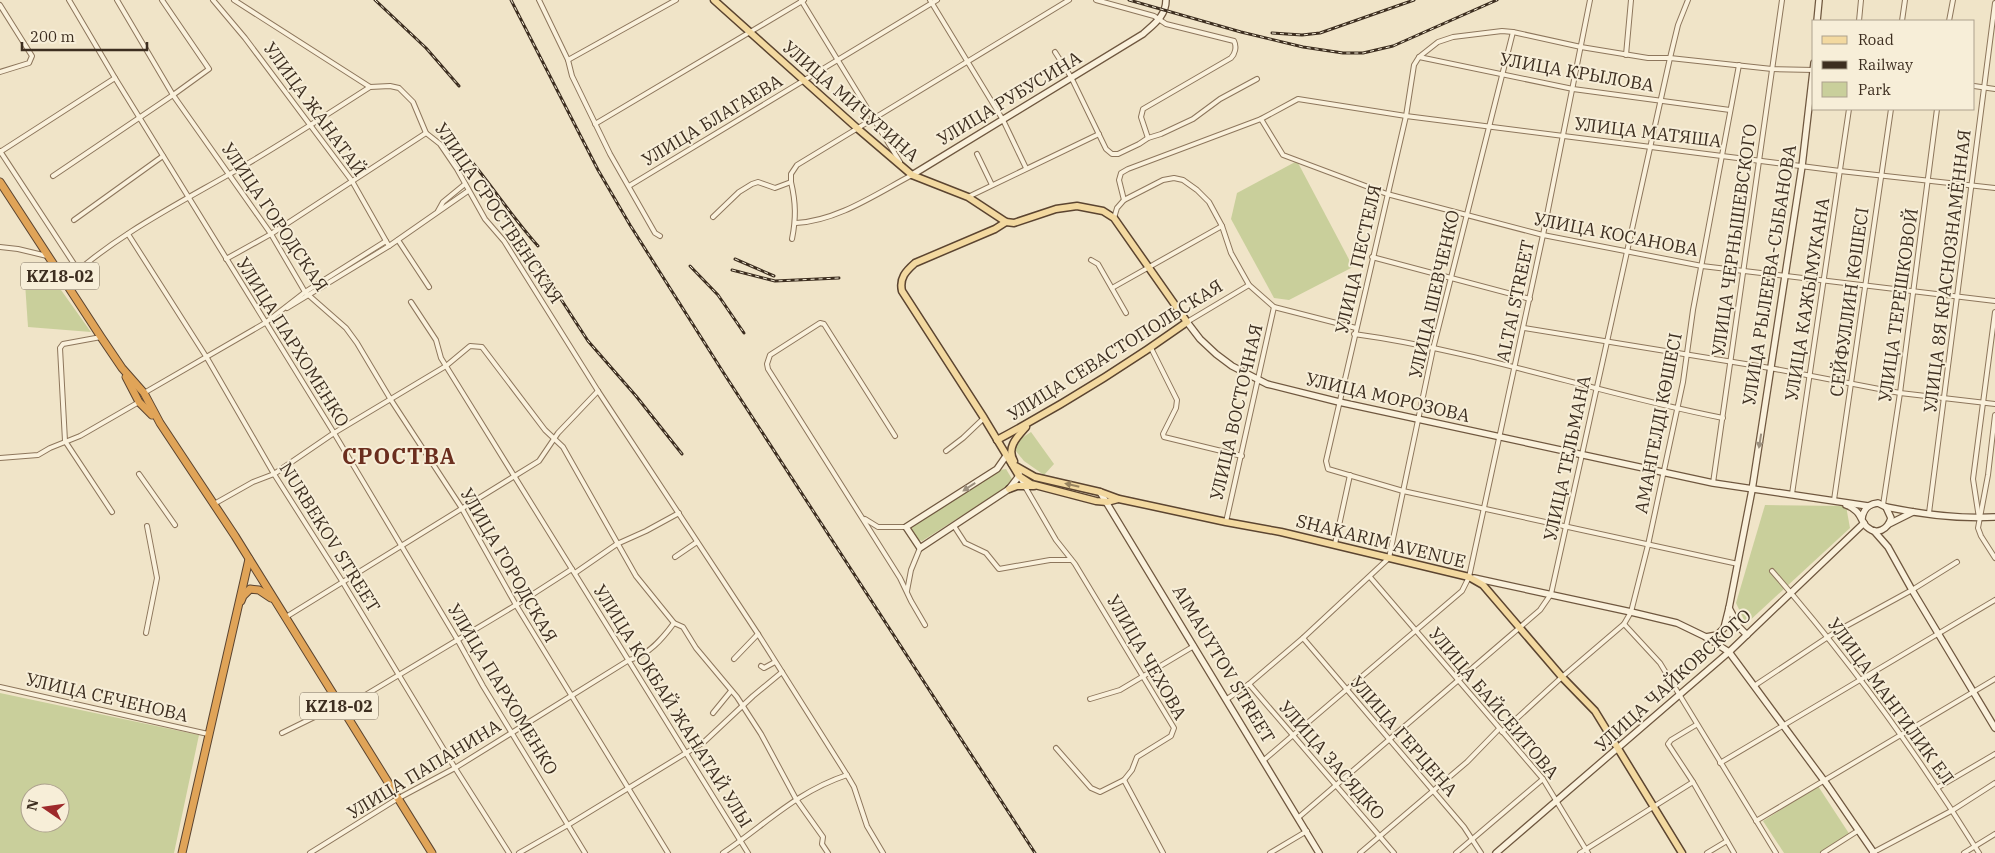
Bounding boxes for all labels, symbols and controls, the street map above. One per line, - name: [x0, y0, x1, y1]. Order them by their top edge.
- scale bar: [22, 20, 148, 52]
- legend: [1812, 20, 1975, 110]
- text: 200 m: [30, 27, 75, 46]
- text: Road: [1858, 30, 1894, 49]
- street label: УЛИЦА МИЧУРИНА: [778, 35, 925, 167]
- street label: УЛИЦА ЖАНАТАЙ: [259, 37, 371, 181]
- street label: УЛИЦА РУБУСИНА: [933, 45, 1086, 150]
- street label: УЛИЦА КРЫЛОВА: [1498, 47, 1657, 97]
- text: Railway: [1858, 55, 1913, 74]
- street label: УЛИЦА БЛАГАЕВА: [638, 69, 787, 171]
- text: Park: [1858, 80, 1891, 99]
- street label: УЛИЦА МАТЯША: [1573, 112, 1724, 153]
- street label: УЛИЦА СРОСТВЕНСКАЯ: [430, 118, 568, 308]
- street label: УЛИЦА ЧЕРНЫШЕВСКОГО: [1706, 122, 1762, 358]
- street label: УЛИЦА 8Я КРАСНОЗНАМЁННАЯ: [1918, 128, 1976, 414]
- street label: УЛИЦА ГОРОДСКАЯ: [217, 138, 333, 296]
- street label: УЛИЦА РЫЛЕЕВА-СЫБАНОВА: [1737, 142, 1801, 407]
- street label: УЛИЦА ПЕСТЕЛЯ: [1330, 182, 1386, 336]
- street label: УЛИЦА КАЖЫМУКАНА: [1780, 195, 1835, 402]
- street label: СЕЙФУЛЛИН КӨШЕСІ: [1824, 206, 1874, 398]
- street label: УЛИЦА КОСАНОВА: [1532, 207, 1701, 261]
- street label: УЛИЦА ТЕРЕШКОВОЙ: [1873, 207, 1923, 403]
- street label: УЛИЦА ШЕВЧЕНКО: [1403, 208, 1465, 380]
- street label: ALTAI STREET: [1491, 238, 1539, 364]
- street label: УЛИЦА ПАРХОМЕНКО: [231, 253, 355, 431]
- road number: KZ18-02: [21, 262, 99, 290]
- street label: УЛИЦА СЕВАСТОПОЛЬСКАЯ: [1003, 274, 1227, 426]
- street label: УЛИЦА ВОСТОЧНАЯ: [1205, 322, 1267, 502]
- street label: АМАНГЕЛДІ КӨШЕСІ: [1629, 331, 1687, 515]
- street label: УЛИЦА МОРОЗОВА: [1304, 367, 1473, 427]
- street label: УЛИЦА ТЕЛЬМАНА: [1538, 373, 1596, 543]
- one-way arrow: [1755, 433, 1763, 449]
- district label: СРОСТВА: [342, 441, 456, 470]
- street label: NURBEKOV STREET: [274, 458, 386, 617]
- one-way arrow: [1064, 481, 1080, 489]
- one-way arrow: [963, 482, 976, 492]
- street label: УЛИЦА ГОРОДСКАЯ: [455, 484, 563, 646]
- street label: SHAKARIM AVENUE: [1294, 509, 1468, 573]
- street label: УЛИЦА КОКБАЙ ЖАНАТАЙ УЛЫ: [588, 580, 758, 832]
- street label: AIMAUYTOV STREET: [1168, 581, 1280, 747]
- street label: УЛИЦА ЧЕХОВА: [1102, 590, 1192, 724]
- street label: УЛИЦА ПАРХОМЕНКО: [443, 599, 563, 779]
- street label: УЛИЦА ЧАЙКОВСКОГО: [1590, 604, 1756, 756]
- street label: УЛИЦА МАНГИЛИК ЕЛ: [1823, 613, 1959, 789]
- street label: УЛИЦА БАЙСЕИТОВА: [1424, 623, 1565, 784]
- street label: УЛИЦА СЕЧЕНОВА: [24, 667, 191, 727]
- street label: УЛИЦА ГЕРЦЕНА: [1345, 671, 1463, 801]
- road number: KZ18-02: [300, 692, 378, 719]
- street label: УЛИЦА ЗАСЯДКО: [1274, 696, 1390, 824]
- street label: УЛИЦА ПАПАНИНА: [343, 714, 506, 824]
- north arrow: [20, 783, 70, 833]
- text: N: [22, 798, 42, 812]

